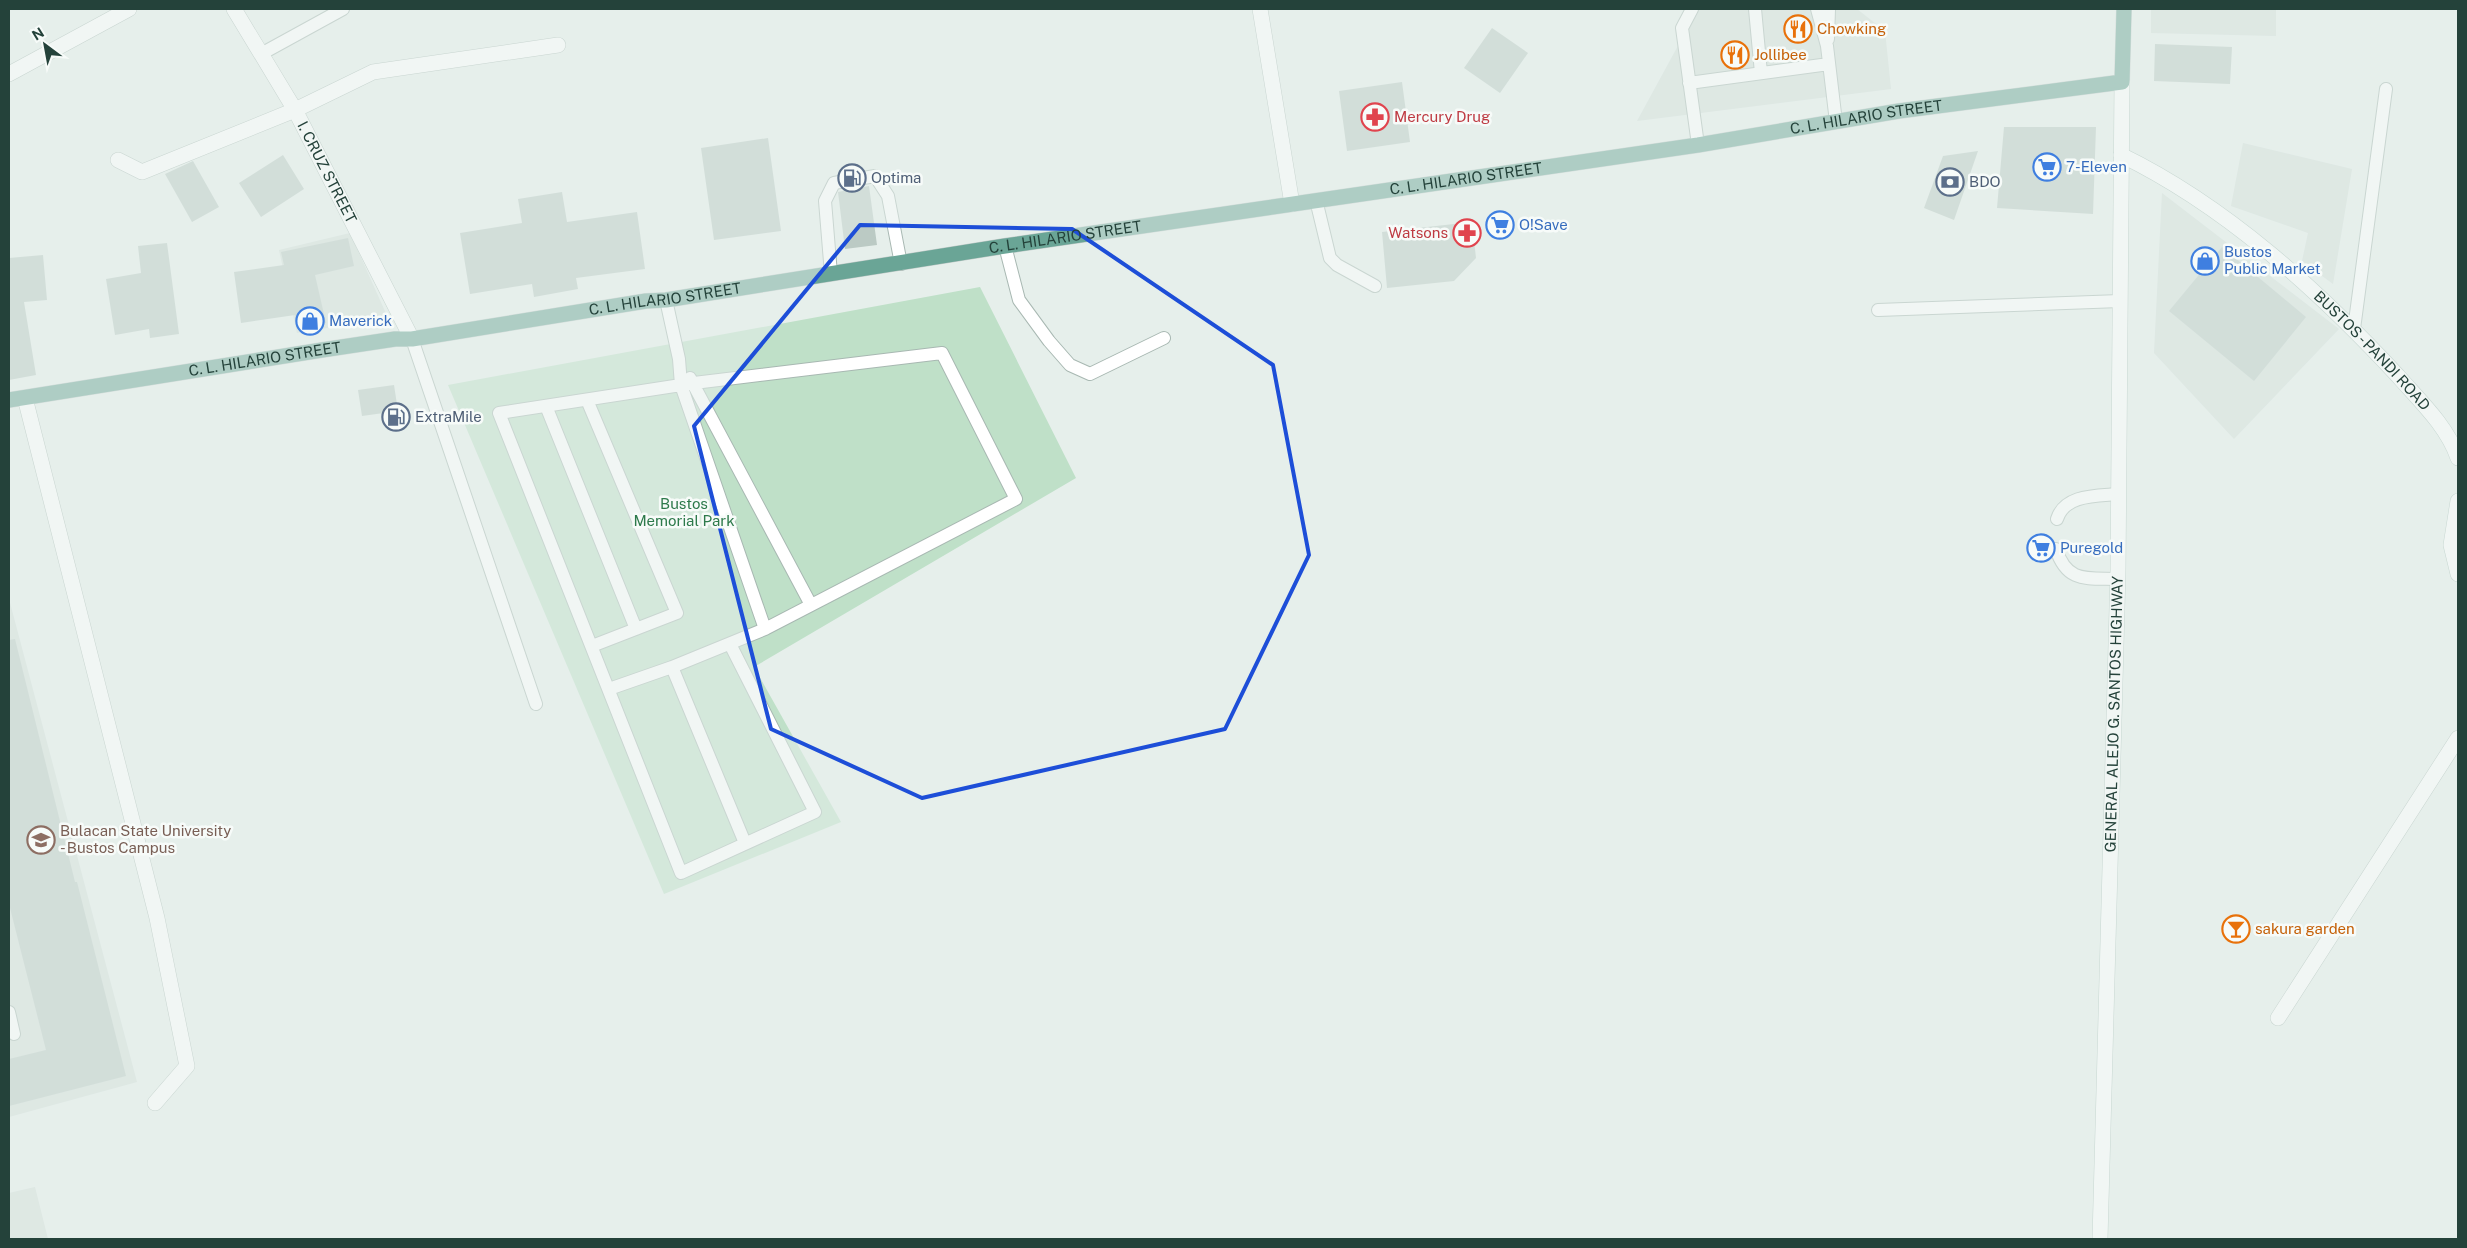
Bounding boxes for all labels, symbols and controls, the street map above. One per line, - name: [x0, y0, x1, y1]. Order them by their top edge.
- restaurant icon: Chowking: [1783, 14, 1813, 44]
- north arrow: [20, 20, 70, 70]
- place label: Chowking: [1817, 20, 1886, 37]
- text: N: [29, 24, 47, 44]
- restaurant icon: Jollibee: [1720, 40, 1750, 70]
- place label: Jollibee: [1754, 46, 1807, 63]
- street label: C. L. HILARIO STREET: [1789, 96, 1943, 137]
- pharmacy icon: Mercury Drug: [1360, 102, 1390, 132]
- place label: Mercury Drug: [1394, 108, 1490, 125]
- street label: I. CRUZ STREET: [294, 118, 360, 226]
- supermarket icon: 7-Eleven: [2032, 152, 2062, 182]
- place label: 7-Eleven: [2066, 158, 2127, 175]
- street label: C. L. HILARIO STREET: [1389, 159, 1543, 198]
- fuel station icon: Optima: [837, 163, 867, 193]
- bank icon: BDO: [1935, 167, 1965, 197]
- place label: Optima: [871, 169, 921, 186]
- place label: BDO: [1969, 173, 2001, 190]
- supermarket icon: O!Save: [1485, 210, 1515, 240]
- place label: O!Save: [1519, 216, 1568, 233]
- street label: C. L. HILARIO STREET: [988, 217, 1143, 256]
- pharmacy icon: Watsons: [1452, 218, 1482, 248]
- place label: Watsons: [1388, 224, 1448, 241]
- place label: Bustos Public Market: [2224, 243, 2321, 277]
- shop icon: Bustos Public Market: [2190, 246, 2220, 276]
- street label: C. L. HILARIO STREET: [587, 279, 742, 318]
- street label: BUSTOS - PANDI ROAD: [2311, 287, 2434, 414]
- shop icon: Maverick: [295, 306, 325, 336]
- place label: Maverick: [329, 312, 392, 329]
- street label: C. L. HILARIO STREET: [187, 338, 342, 379]
- fuel station icon: ExtraMile: [381, 402, 411, 432]
- place label: ExtraMile: [415, 408, 482, 425]
- park label: Bustos Memorial Park: [633, 495, 735, 529]
- supermarket icon: Puregold: [2026, 533, 2056, 563]
- place label: Puregold: [2060, 539, 2123, 556]
- street label: GENERAL ALEJO G. SANTOS HIGHWAY: [2101, 576, 2126, 853]
- place label: Bulacan State University - Bustos Campus: [60, 822, 231, 856]
- school or university icon: Bulacan State University - Bustos Campus: [26, 825, 56, 855]
- bar icon: sakura garden: [2221, 914, 2251, 944]
- place label: sakura garden: [2255, 920, 2355, 937]

